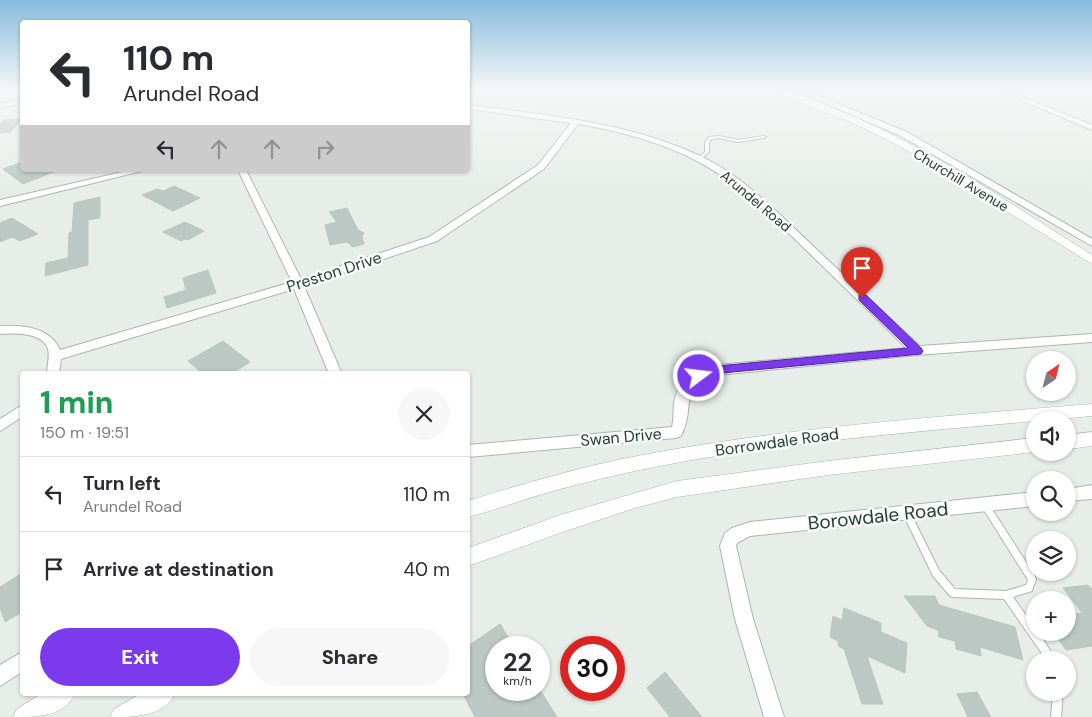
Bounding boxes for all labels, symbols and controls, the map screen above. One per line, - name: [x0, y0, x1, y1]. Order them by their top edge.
- text: 110 m: [123, 35, 214, 81]
- icon: left: [40, 40, 105, 105]
- text: Arundel Road: [123, 79, 259, 108]
- icon: left: [152, 135, 180, 163]
- icon: ahead: [205, 135, 233, 163]
- icon: ahead: [258, 135, 286, 163]
- icon: right: [311, 135, 339, 163]
- street label: Churchill Avenue: [910, 144, 1012, 216]
- street label: Arundel Road: [717, 166, 795, 236]
- street label: Preston Drive: [284, 247, 384, 297]
- pin: [841, 247, 883, 298]
- icon: arrive: [848, 254, 876, 282]
- position arrow: [672, 349, 724, 401]
- north arrow: [1026, 351, 1076, 401]
- map controls: [1026, 351, 1076, 701]
- text: 1 min: [40, 383, 113, 422]
- button: close: [398, 388, 450, 440]
- button: sound: [1026, 411, 1076, 461]
- text: 150 m · 19:51: [40, 422, 129, 443]
- street label: Swan Drive: [580, 423, 662, 451]
- street label: Borrowdale Road: [714, 423, 840, 461]
- text: Turn left: [83, 471, 161, 496]
- button: search: [1026, 471, 1076, 521]
- icon: left: [40, 480, 68, 508]
- text: 110 m: [403, 482, 450, 507]
- text: Arundel Road: [83, 496, 182, 517]
- street label: Borowdale Road: [807, 496, 949, 536]
- button: layers: [1026, 531, 1076, 581]
- icon: arrive: [40, 555, 68, 583]
- text: Arrive at destination: [83, 557, 274, 582]
- text: 40 m: [403, 557, 450, 582]
- button: +: [1026, 591, 1076, 641]
- button: Exit: [40, 628, 240, 686]
- button: Share: [250, 628, 450, 686]
- speed limit sign: 30: [560, 636, 625, 701]
- text: 22: [503, 646, 532, 679]
- button: −: [1026, 651, 1076, 701]
- text: km/h: [503, 673, 532, 689]

